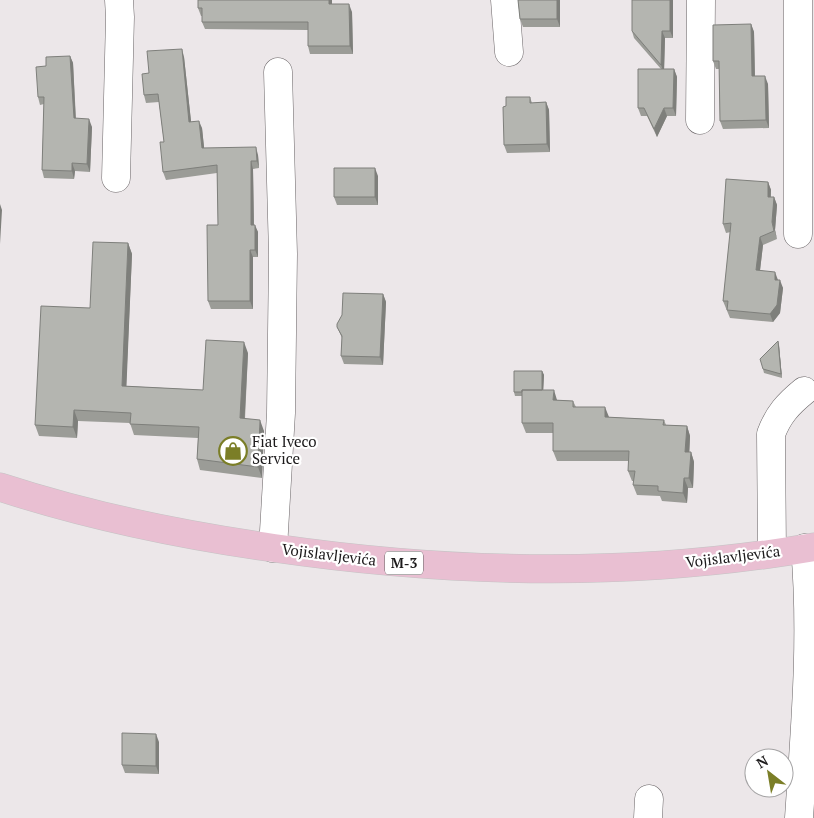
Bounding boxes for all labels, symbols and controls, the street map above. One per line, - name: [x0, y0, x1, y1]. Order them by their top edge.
- place label: Fiat Iveco Service: [252, 431, 317, 468]
- shop icon: Fiat Iveco Service: [218, 436, 248, 466]
- street label: Vojislavljevića: [281, 538, 378, 570]
- street label: Vojislavljevića: [685, 540, 782, 572]
- road number: M-3: [385, 552, 423, 574]
- north arrow: [744, 748, 794, 798]
- text: N: [753, 750, 772, 772]

